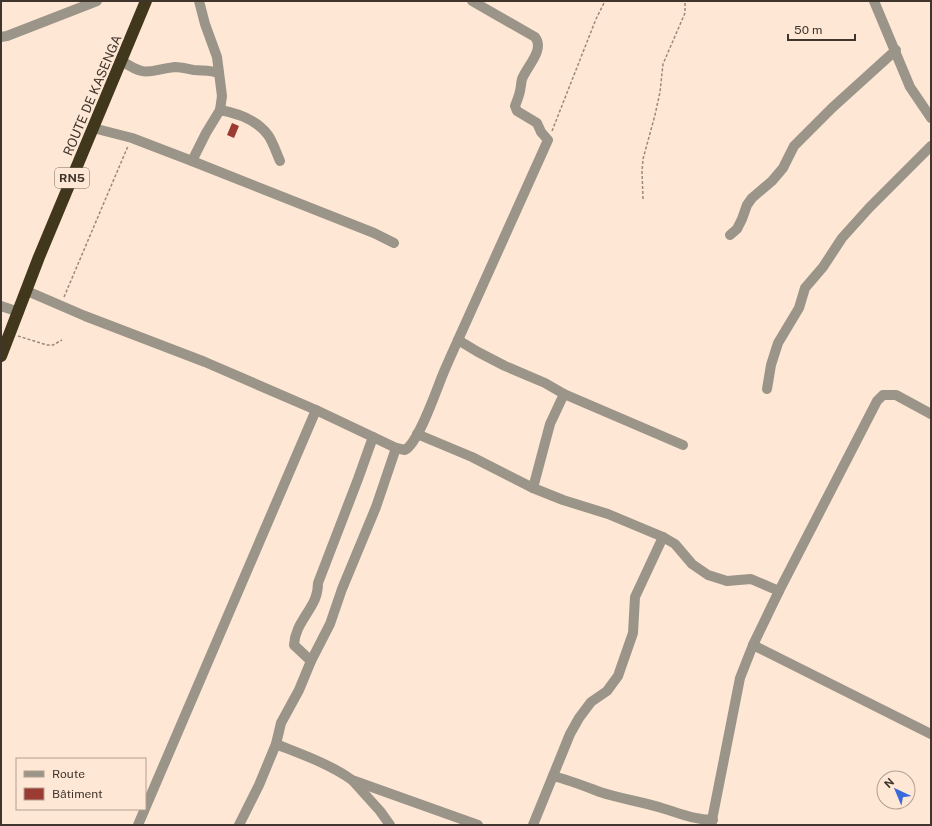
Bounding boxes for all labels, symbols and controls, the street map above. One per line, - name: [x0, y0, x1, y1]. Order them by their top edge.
- scale bar: [788, 16, 855, 42]
- text: 50 m: [794, 23, 822, 37]
- street label: ROUTE DE KASENGA: [60, 33, 125, 158]
- road number: RN5: [55, 168, 89, 188]
- legend: [16, 758, 146, 810]
- text: Route: [52, 767, 85, 781]
- north arrow: [876, 770, 916, 810]
- text: N: [882, 776, 896, 790]
- text: Bâtiment: [52, 787, 103, 801]

